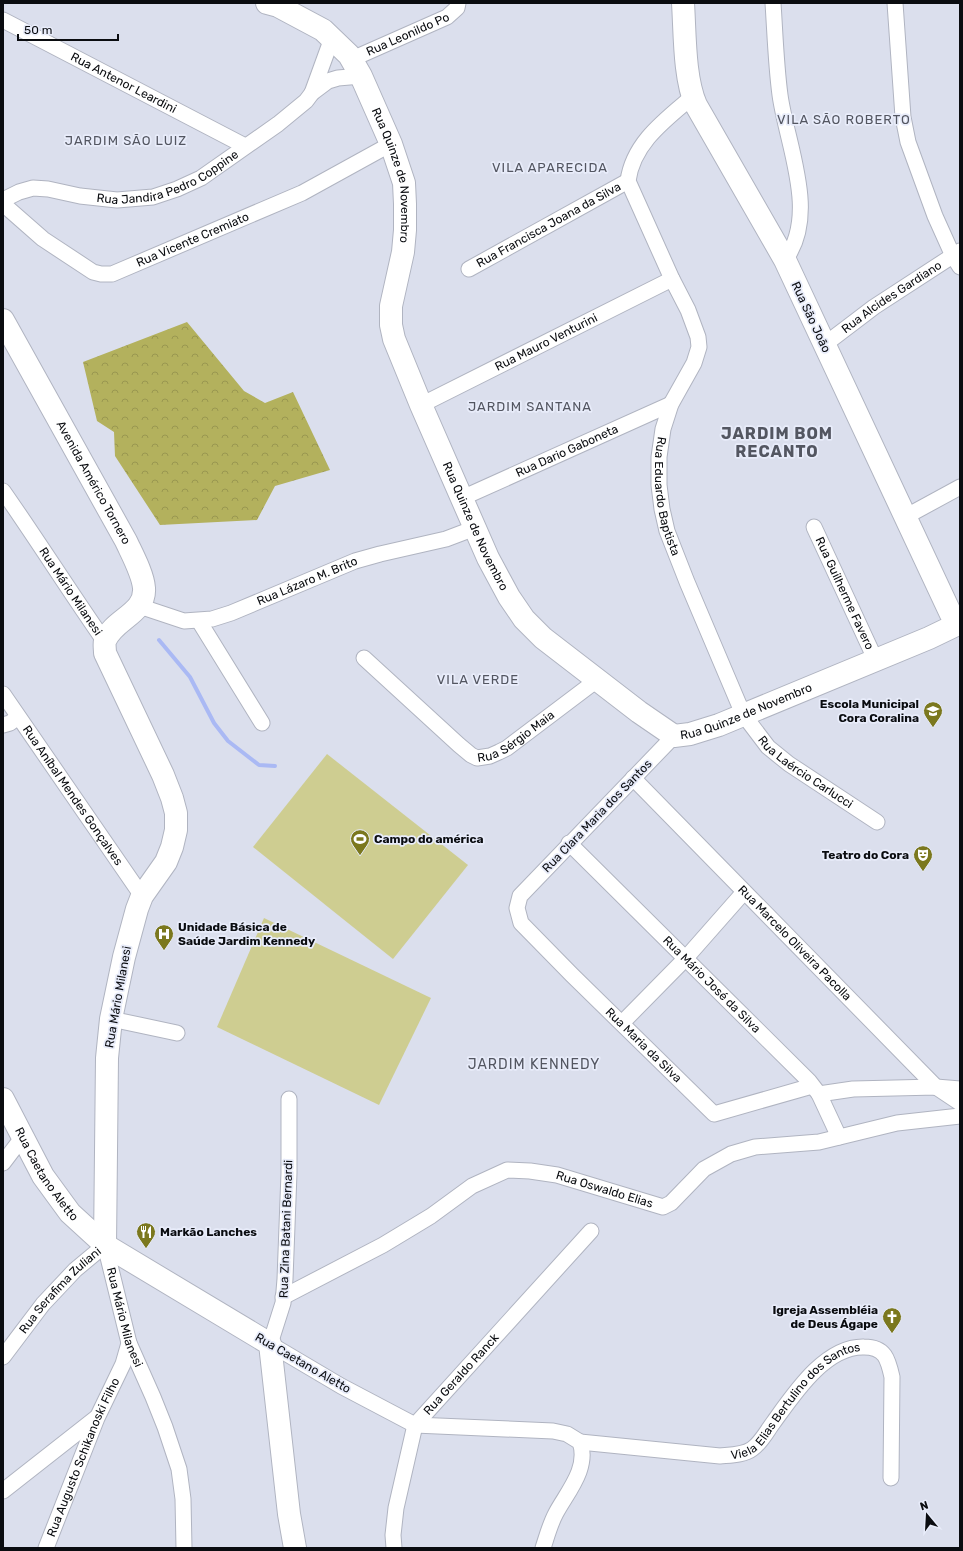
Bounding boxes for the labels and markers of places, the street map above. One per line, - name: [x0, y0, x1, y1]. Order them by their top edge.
- place label: Escola Municipal Cora Coralina: [820, 697, 919, 725]
- school or university icon: Escola Municipal Cora Coralina: [922, 700, 944, 728]
- sports icon: Campo do américa: [349, 828, 371, 856]
- place label: Campo do américa: [374, 832, 484, 846]
- theatre icon: Teatro do Cora: [912, 844, 934, 872]
- place label: Teatro do Cora: [822, 848, 909, 862]
- place label: Unidade Básica de Saúde Jardim Kennedy: [178, 920, 315, 948]
- hospital icon: Unidade Básica de Saúde Jardim Kennedy: [153, 923, 175, 951]
- restaurant icon: Markão Lanches: [135, 1221, 157, 1249]
- place label: Markão Lanches: [160, 1225, 257, 1239]
- place label: Igreja Assembléia de Deus Ágape: [772, 1303, 878, 1331]
- church icon: Igreja Assembléia de Deus Ágape: [881, 1306, 903, 1334]

